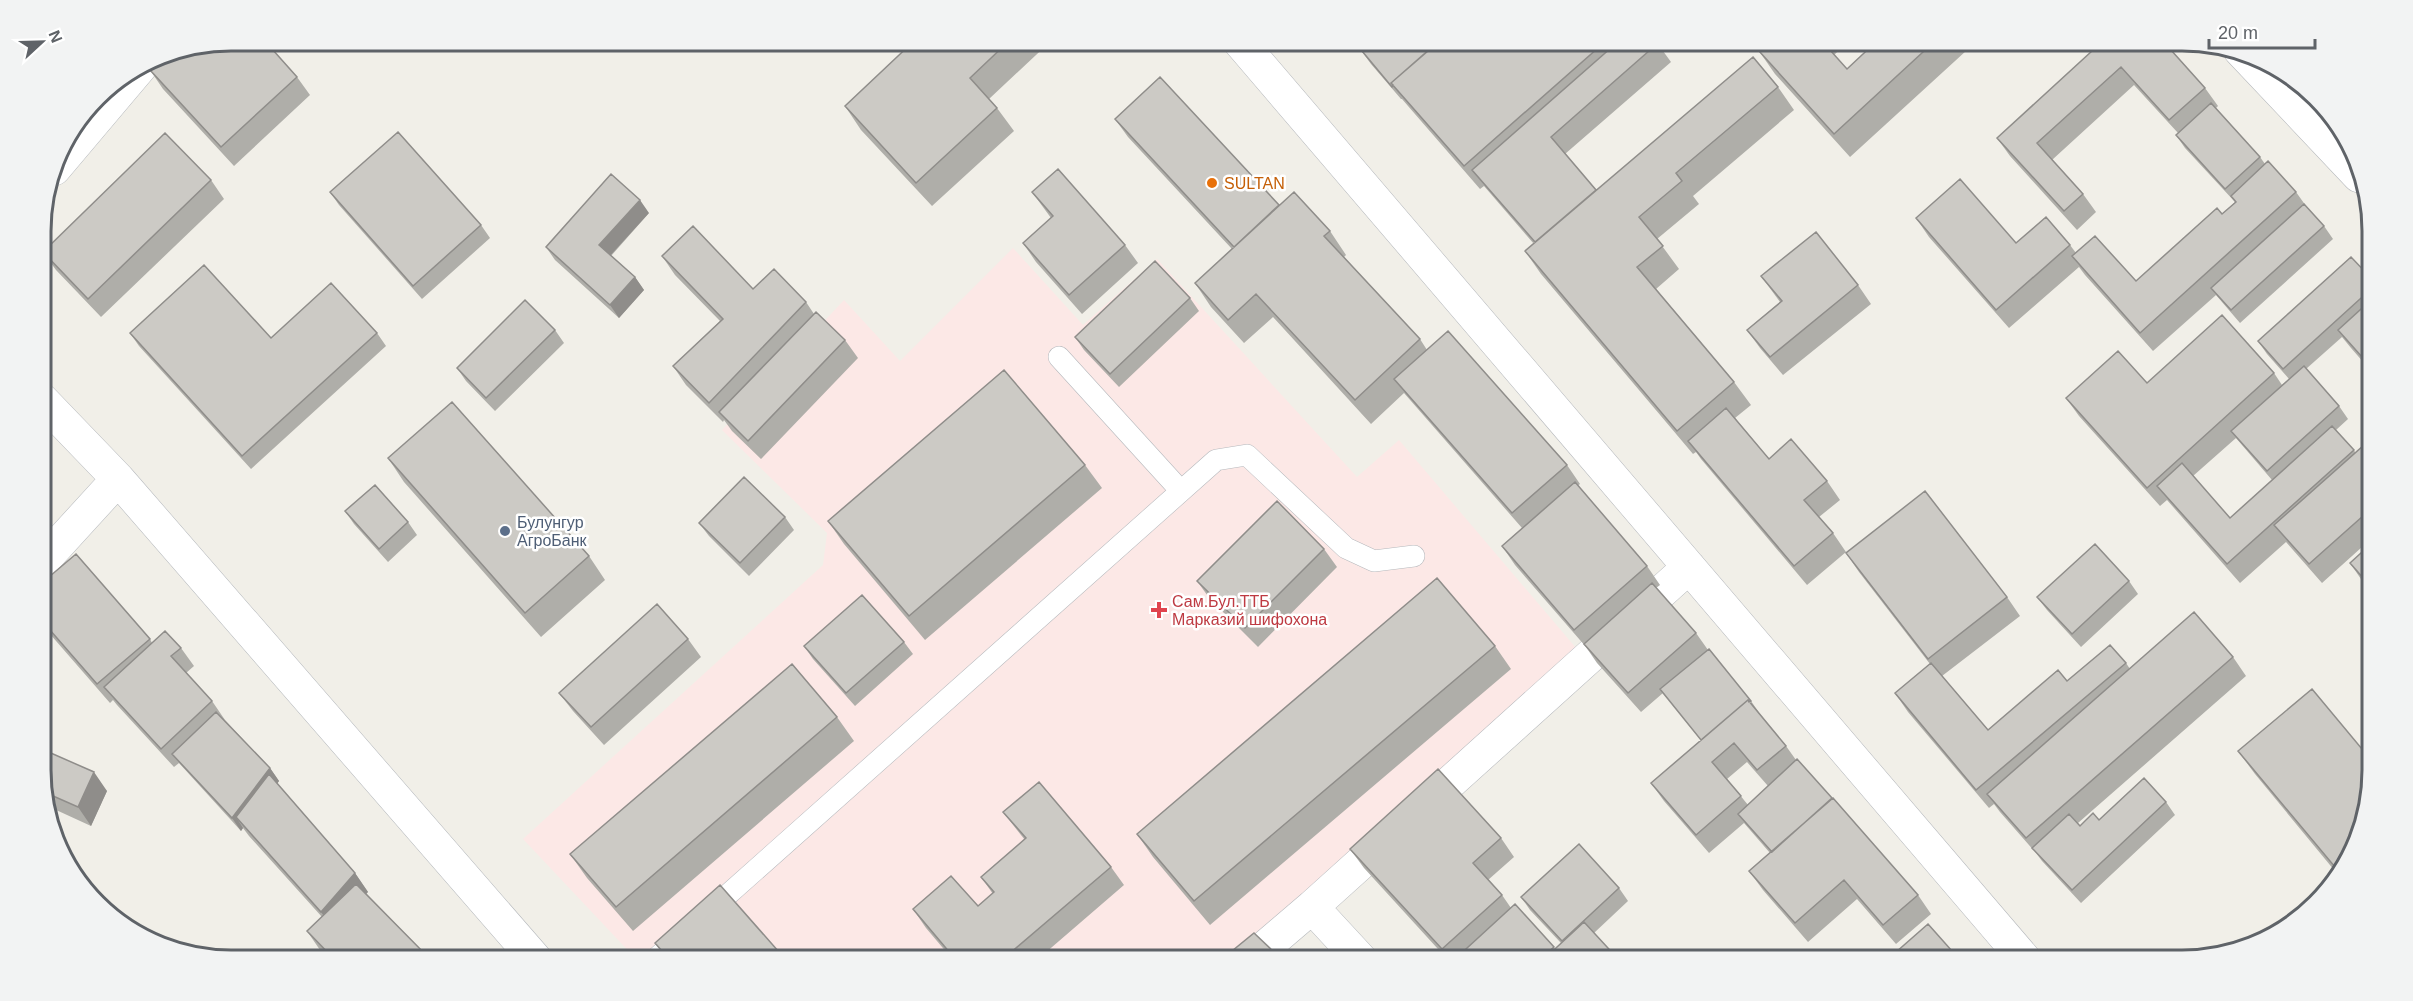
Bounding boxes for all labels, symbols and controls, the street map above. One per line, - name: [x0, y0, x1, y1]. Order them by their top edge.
- north arrow: [12, 12, 72, 72]
- scale bar: [2209, 12, 2316, 50]
- text: 20 m: [2218, 23, 2258, 43]
- text: N: [45, 28, 65, 45]
- place label: SULTAN: [1224, 175, 1285, 192]
- marker: SULTAN: [1205, 176, 1219, 190]
- place label: Булунгур АгроБанк: [517, 514, 588, 549]
- marker: Булунгур АгроБанк: [498, 524, 512, 538]
- place label: Сам.Бул.ТТБ Марказий шифохона: [1172, 593, 1327, 628]
- marker: Сам.Бул.ТТБ Марказий шифохона: [1150, 601, 1168, 619]

